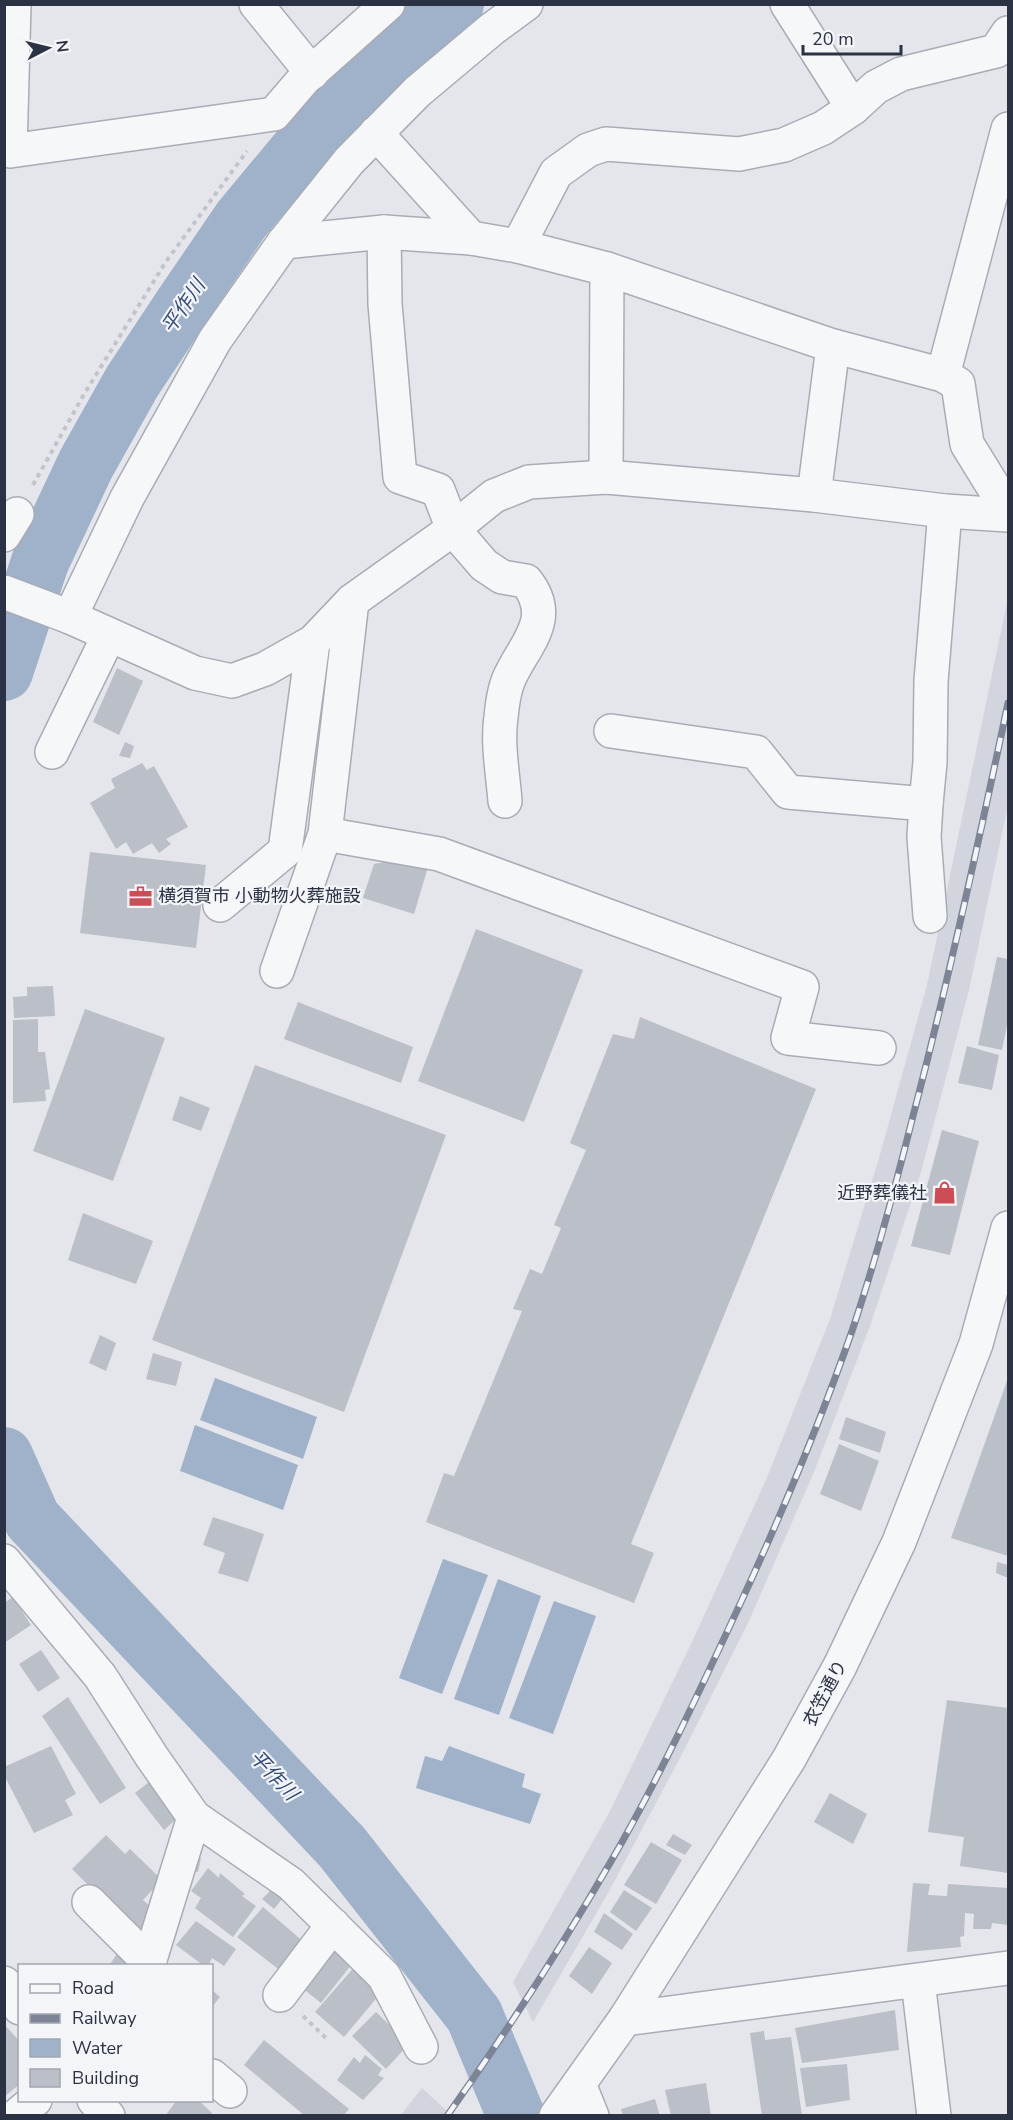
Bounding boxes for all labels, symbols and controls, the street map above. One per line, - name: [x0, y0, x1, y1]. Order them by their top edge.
- north arrow: [18, 18, 78, 78]
- scale bar: [803, 18, 900, 56]
- text: 20 m: [812, 27, 854, 51]
- text: N: [50, 39, 74, 54]
- water label: 平作川: [155, 272, 213, 339]
- office icon: 横須賀市 小動物火葬施設: [127, 883, 153, 909]
- place label: 横須賀市 小動物火葬施設: [158, 884, 361, 908]
- shop icon: 近野葬儀社: [932, 1180, 958, 1206]
- place label: 近野葬儀社: [837, 1181, 927, 1205]
- street label: 衣笠通り: [798, 1656, 852, 1730]
- water label: 平作川: [243, 1744, 305, 1808]
- legend: [18, 1964, 213, 2102]
- text: Road: [72, 1976, 114, 2000]
- text: Railway: [72, 2006, 137, 2030]
- text: Water: [72, 2036, 123, 2060]
- text: Building: [72, 2066, 139, 2090]

